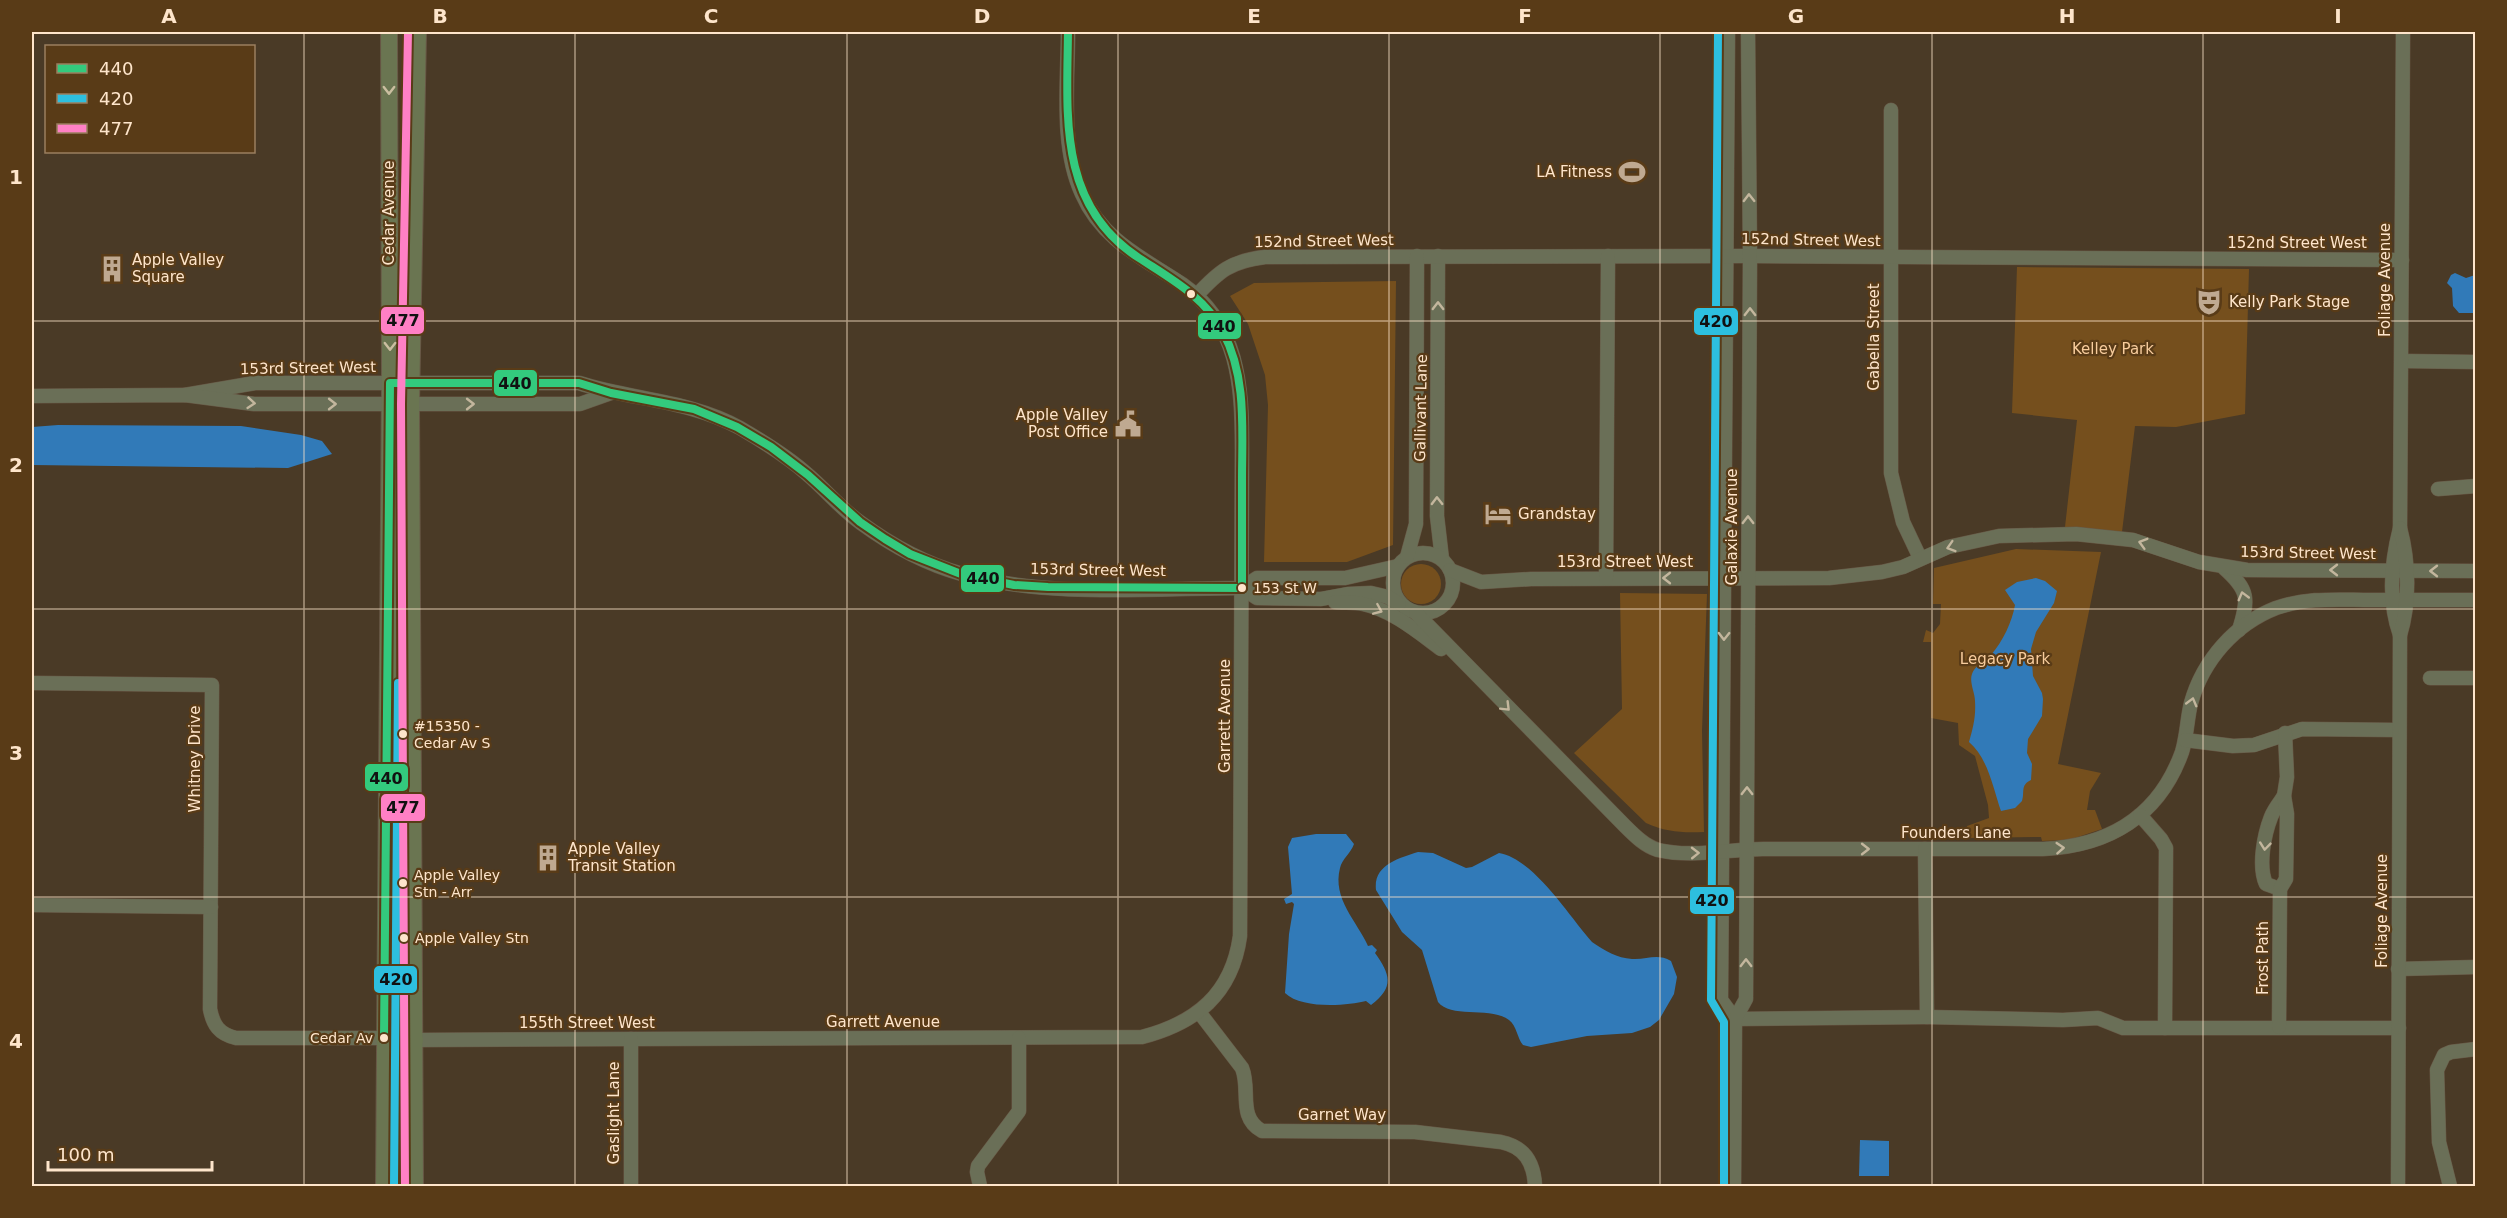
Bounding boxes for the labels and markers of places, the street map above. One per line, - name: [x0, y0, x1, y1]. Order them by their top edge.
- sports icon: LA Fitness: [1617, 157, 1647, 187]
- place label: LA Fitness: [1536, 163, 1612, 181]
- place label: Apple Valley Square: [132, 251, 224, 286]
- building icon: Apple Valley Square: [97, 254, 127, 284]
- theatre icon: Kelly Park Stage: [2194, 287, 2224, 317]
- unlabelled marker: [1185, 288, 1197, 300]
- place label: Kelly Park Stage: [2229, 293, 2350, 311]
- place label: Apple Valley Post Office: [1016, 406, 1108, 441]
- public building icon: Apple Valley Post Office: [1113, 409, 1143, 439]
- hotel icon: Grandstay: [1483, 499, 1513, 529]
- place label: Grandstay: [1518, 505, 1596, 523]
- place label: 153 St W: [1253, 580, 1317, 596]
- marker: 153 St W: [1236, 582, 1248, 594]
- place label: #15350 - Cedar Av S: [414, 718, 491, 751]
- marker: #15350 - Cedar Av S: [397, 728, 409, 740]
- place label: Apple Valley Transit Station: [567, 840, 676, 875]
- building icon: Apple Valley Transit Station: [533, 843, 563, 873]
- place label: Apple Valley Stn - Arr: [414, 867, 500, 900]
- marker: Apple Valley Stn - Arr: [397, 877, 409, 889]
- place label: Apple Valley Stn: [415, 930, 529, 946]
- marker: Apple Valley Stn: [398, 932, 410, 944]
- place label: Cedar Av: [310, 1030, 373, 1046]
- marker: Cedar Av: [378, 1032, 390, 1044]

